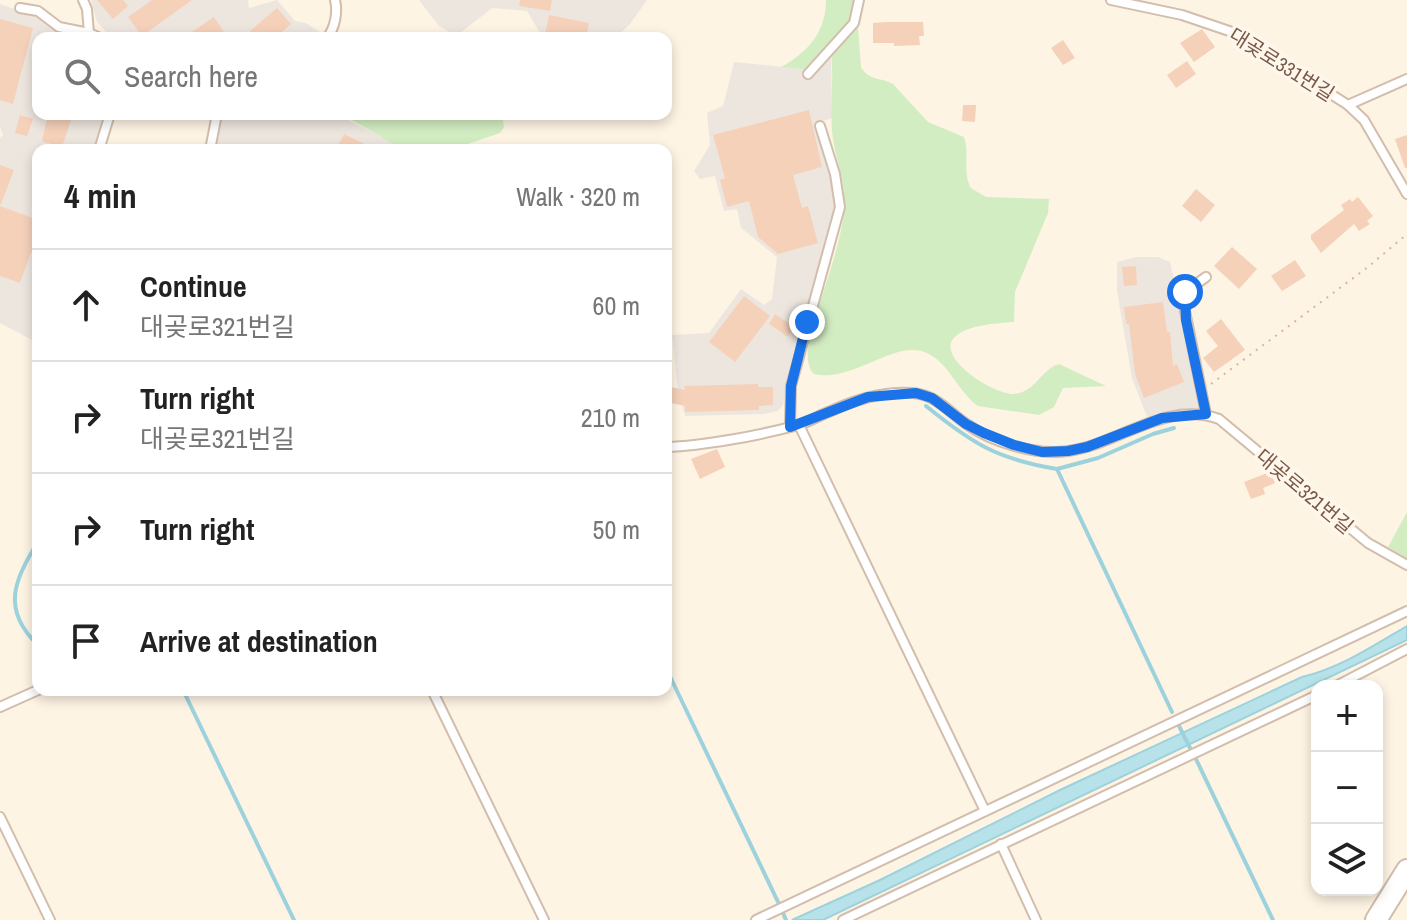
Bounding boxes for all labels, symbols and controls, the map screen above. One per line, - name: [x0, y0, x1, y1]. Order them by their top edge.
- street label: 대곶로331번길: [1224, 21, 1340, 107]
- search box: [32, 32, 672, 120]
- icon: search: [60, 54, 104, 98]
- text: Search here: [124, 56, 258, 96]
- text: 4 min: [64, 173, 137, 219]
- text: Walk · 320 m: [516, 179, 640, 214]
- text: Continue: [140, 266, 247, 306]
- route start: [1167, 274, 1203, 310]
- icon: ahead: [64, 283, 108, 327]
- text: 60 m: [593, 288, 640, 323]
- route end: [789, 304, 825, 340]
- text: 대곶로321번길: [140, 309, 295, 344]
- text: Turn right: [140, 378, 254, 418]
- icon: right: [64, 395, 108, 439]
- text: 210 m: [581, 400, 640, 435]
- text: 대곶로321번길: [140, 421, 295, 456]
- street label: 대곶로321번길: [1251, 442, 1359, 540]
- icon: right: [64, 507, 108, 551]
- text: Turn right: [140, 509, 254, 549]
- text: 50 m: [593, 512, 640, 547]
- icon: arrive: [64, 619, 108, 663]
- text: Arrive at destination: [140, 621, 378, 661]
- map controls: [1311, 680, 1383, 896]
- button: +: [1311, 680, 1383, 752]
- button: −: [1311, 752, 1383, 824]
- button: layers: [1311, 824, 1383, 896]

